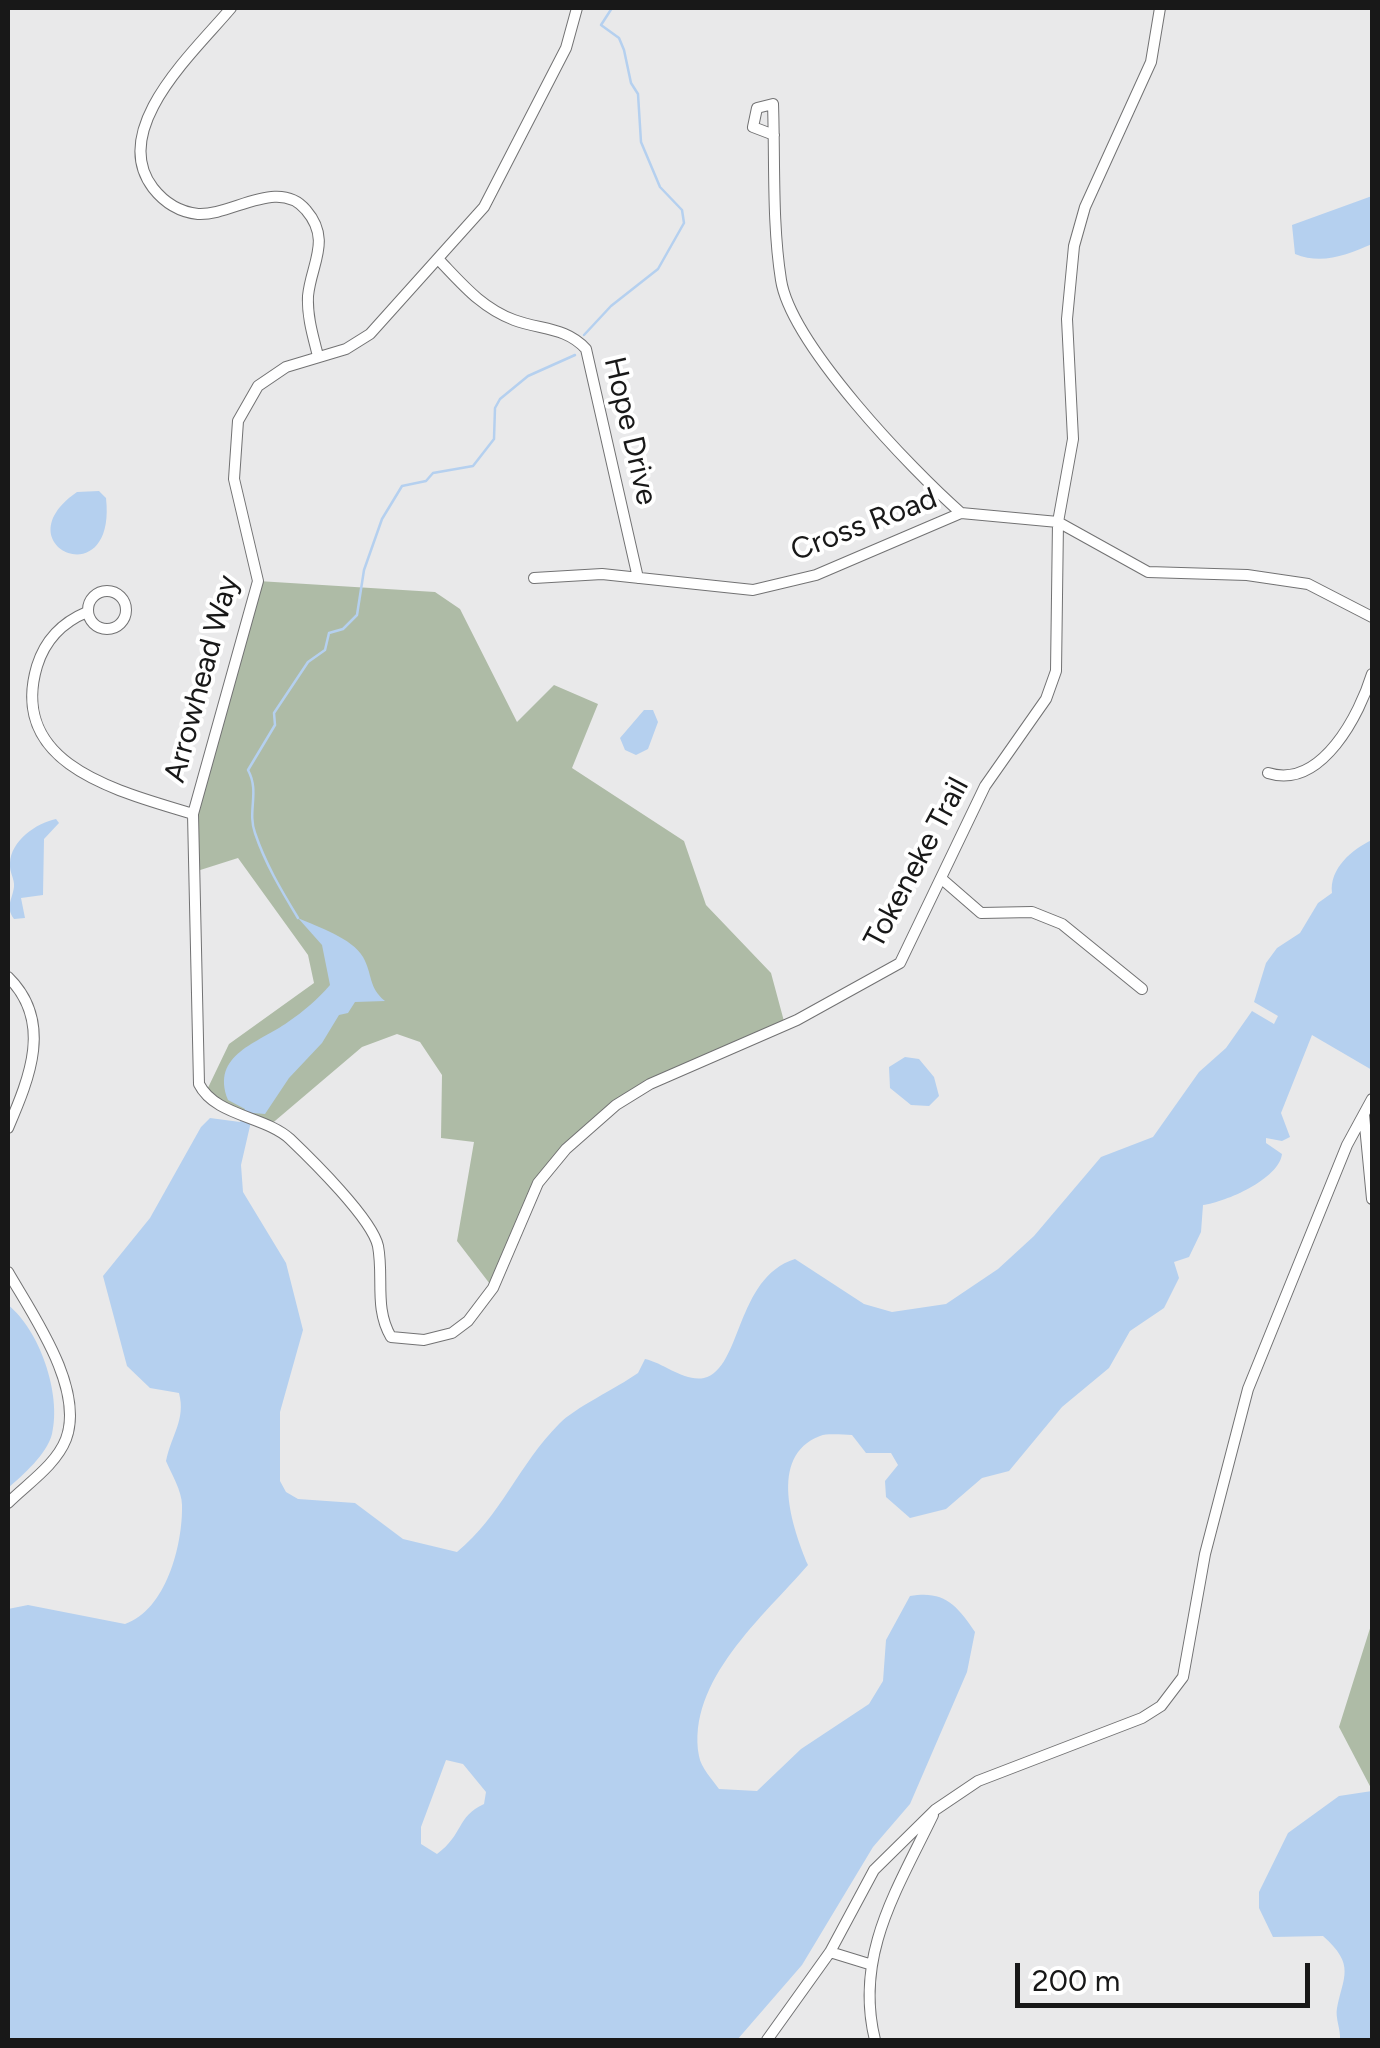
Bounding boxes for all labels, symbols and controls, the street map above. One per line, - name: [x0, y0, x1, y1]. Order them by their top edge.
- street label: Hope Drive: [595, 353, 665, 509]
- street label: Cross Road: [786, 481, 942, 569]
- street label: Arrowhead Way: [157, 571, 247, 787]
- street label: Tokeneke Trail: [857, 772, 977, 954]
- scale bar: [1020, 1943, 1315, 2005]
- text: 200 m: [1032, 1962, 1120, 1999]

